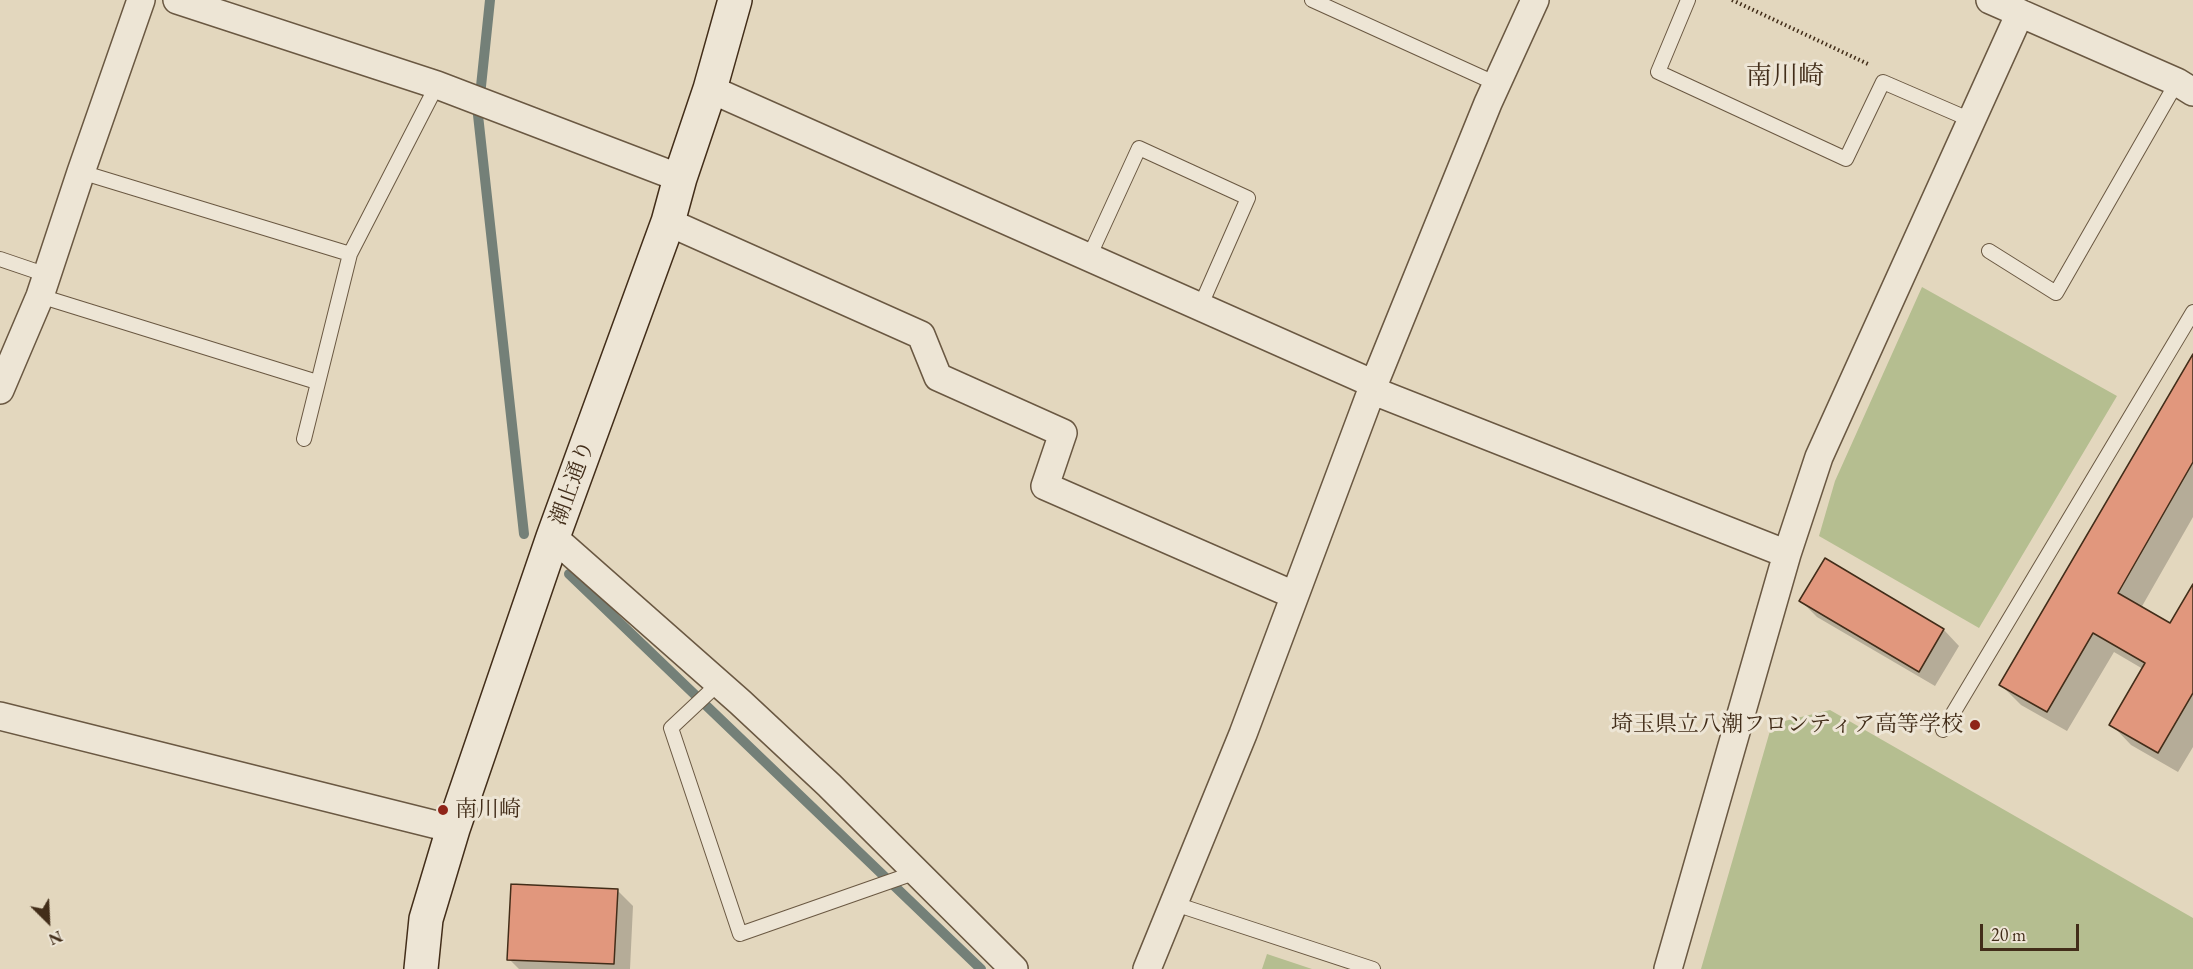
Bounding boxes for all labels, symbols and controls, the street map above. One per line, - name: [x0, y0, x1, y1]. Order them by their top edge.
- district label: 南川崎: [1746, 61, 1824, 93]
- street label: 潮止通り: [546, 437, 600, 529]
- place label: 埼玉県立八潮フロンティア高等学校: [1611, 712, 1963, 738]
- marker: 埼玉県立八潮フロンティア高等学校: [1968, 718, 1982, 732]
- place label: 南川崎: [455, 797, 521, 823]
- marker: 南川崎: [436, 803, 450, 817]
- north arrow: [18, 891, 78, 951]
- scale bar: [1983, 912, 2082, 950]
- text: 20 m: [1991, 923, 2026, 946]
- text: N: [45, 926, 66, 950]

